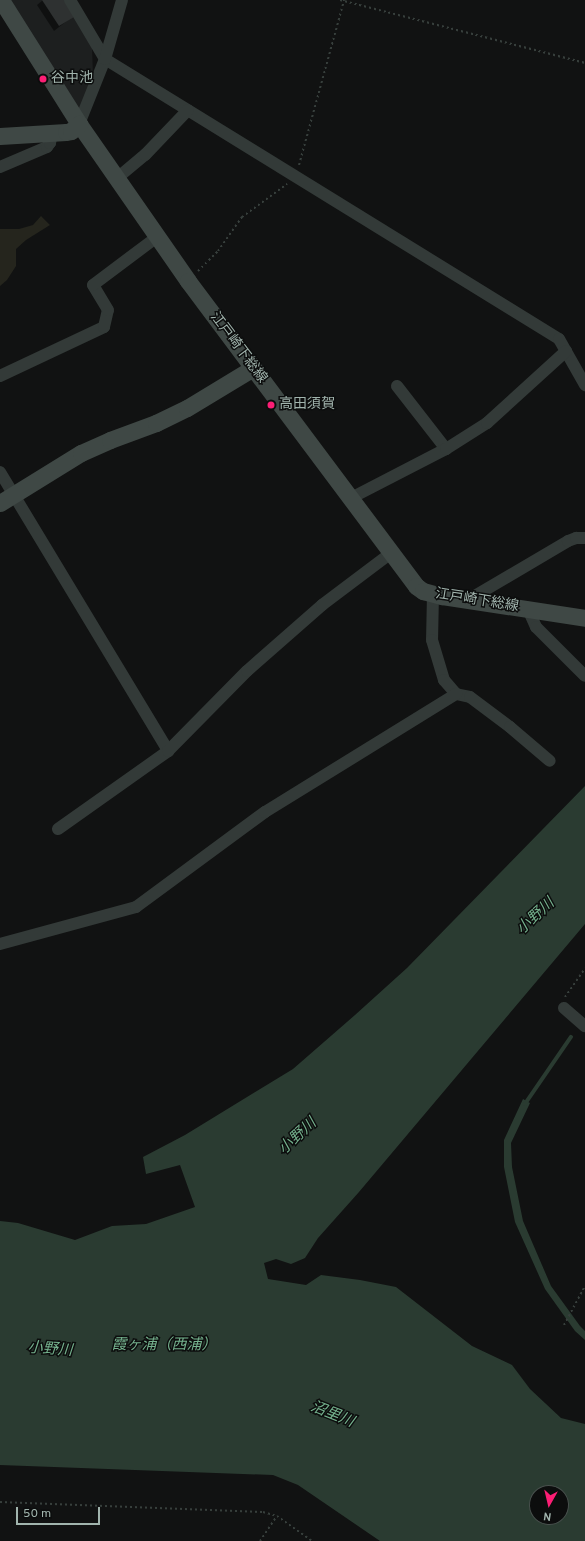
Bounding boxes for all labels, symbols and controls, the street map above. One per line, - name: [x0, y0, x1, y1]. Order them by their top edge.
- place label: 谷中池: [51, 71, 93, 87]
- marker: 谷中池: [38, 74, 48, 84]
- street label: 江戸崎下総線: [206, 309, 270, 387]
- place label: 高田須賀: [279, 397, 335, 413]
- marker: 高田須賀: [266, 400, 276, 410]
- street label: 江戸崎下総線: [434, 586, 520, 616]
- water label: 小野川: [513, 895, 559, 939]
- water label: 小野川: [275, 1115, 321, 1159]
- water label: 霞ヶ浦（西浦）: [112, 1337, 216, 1355]
- water label: 小野川: [27, 1339, 73, 1361]
- water label: 沼里川: [308, 1398, 356, 1432]
- north arrow: [529, 1485, 569, 1525]
- scale bar: [18, 1499, 102, 1525]
- text: 50 m: [23, 1506, 51, 1522]
- text: N: [543, 1508, 552, 1523]

